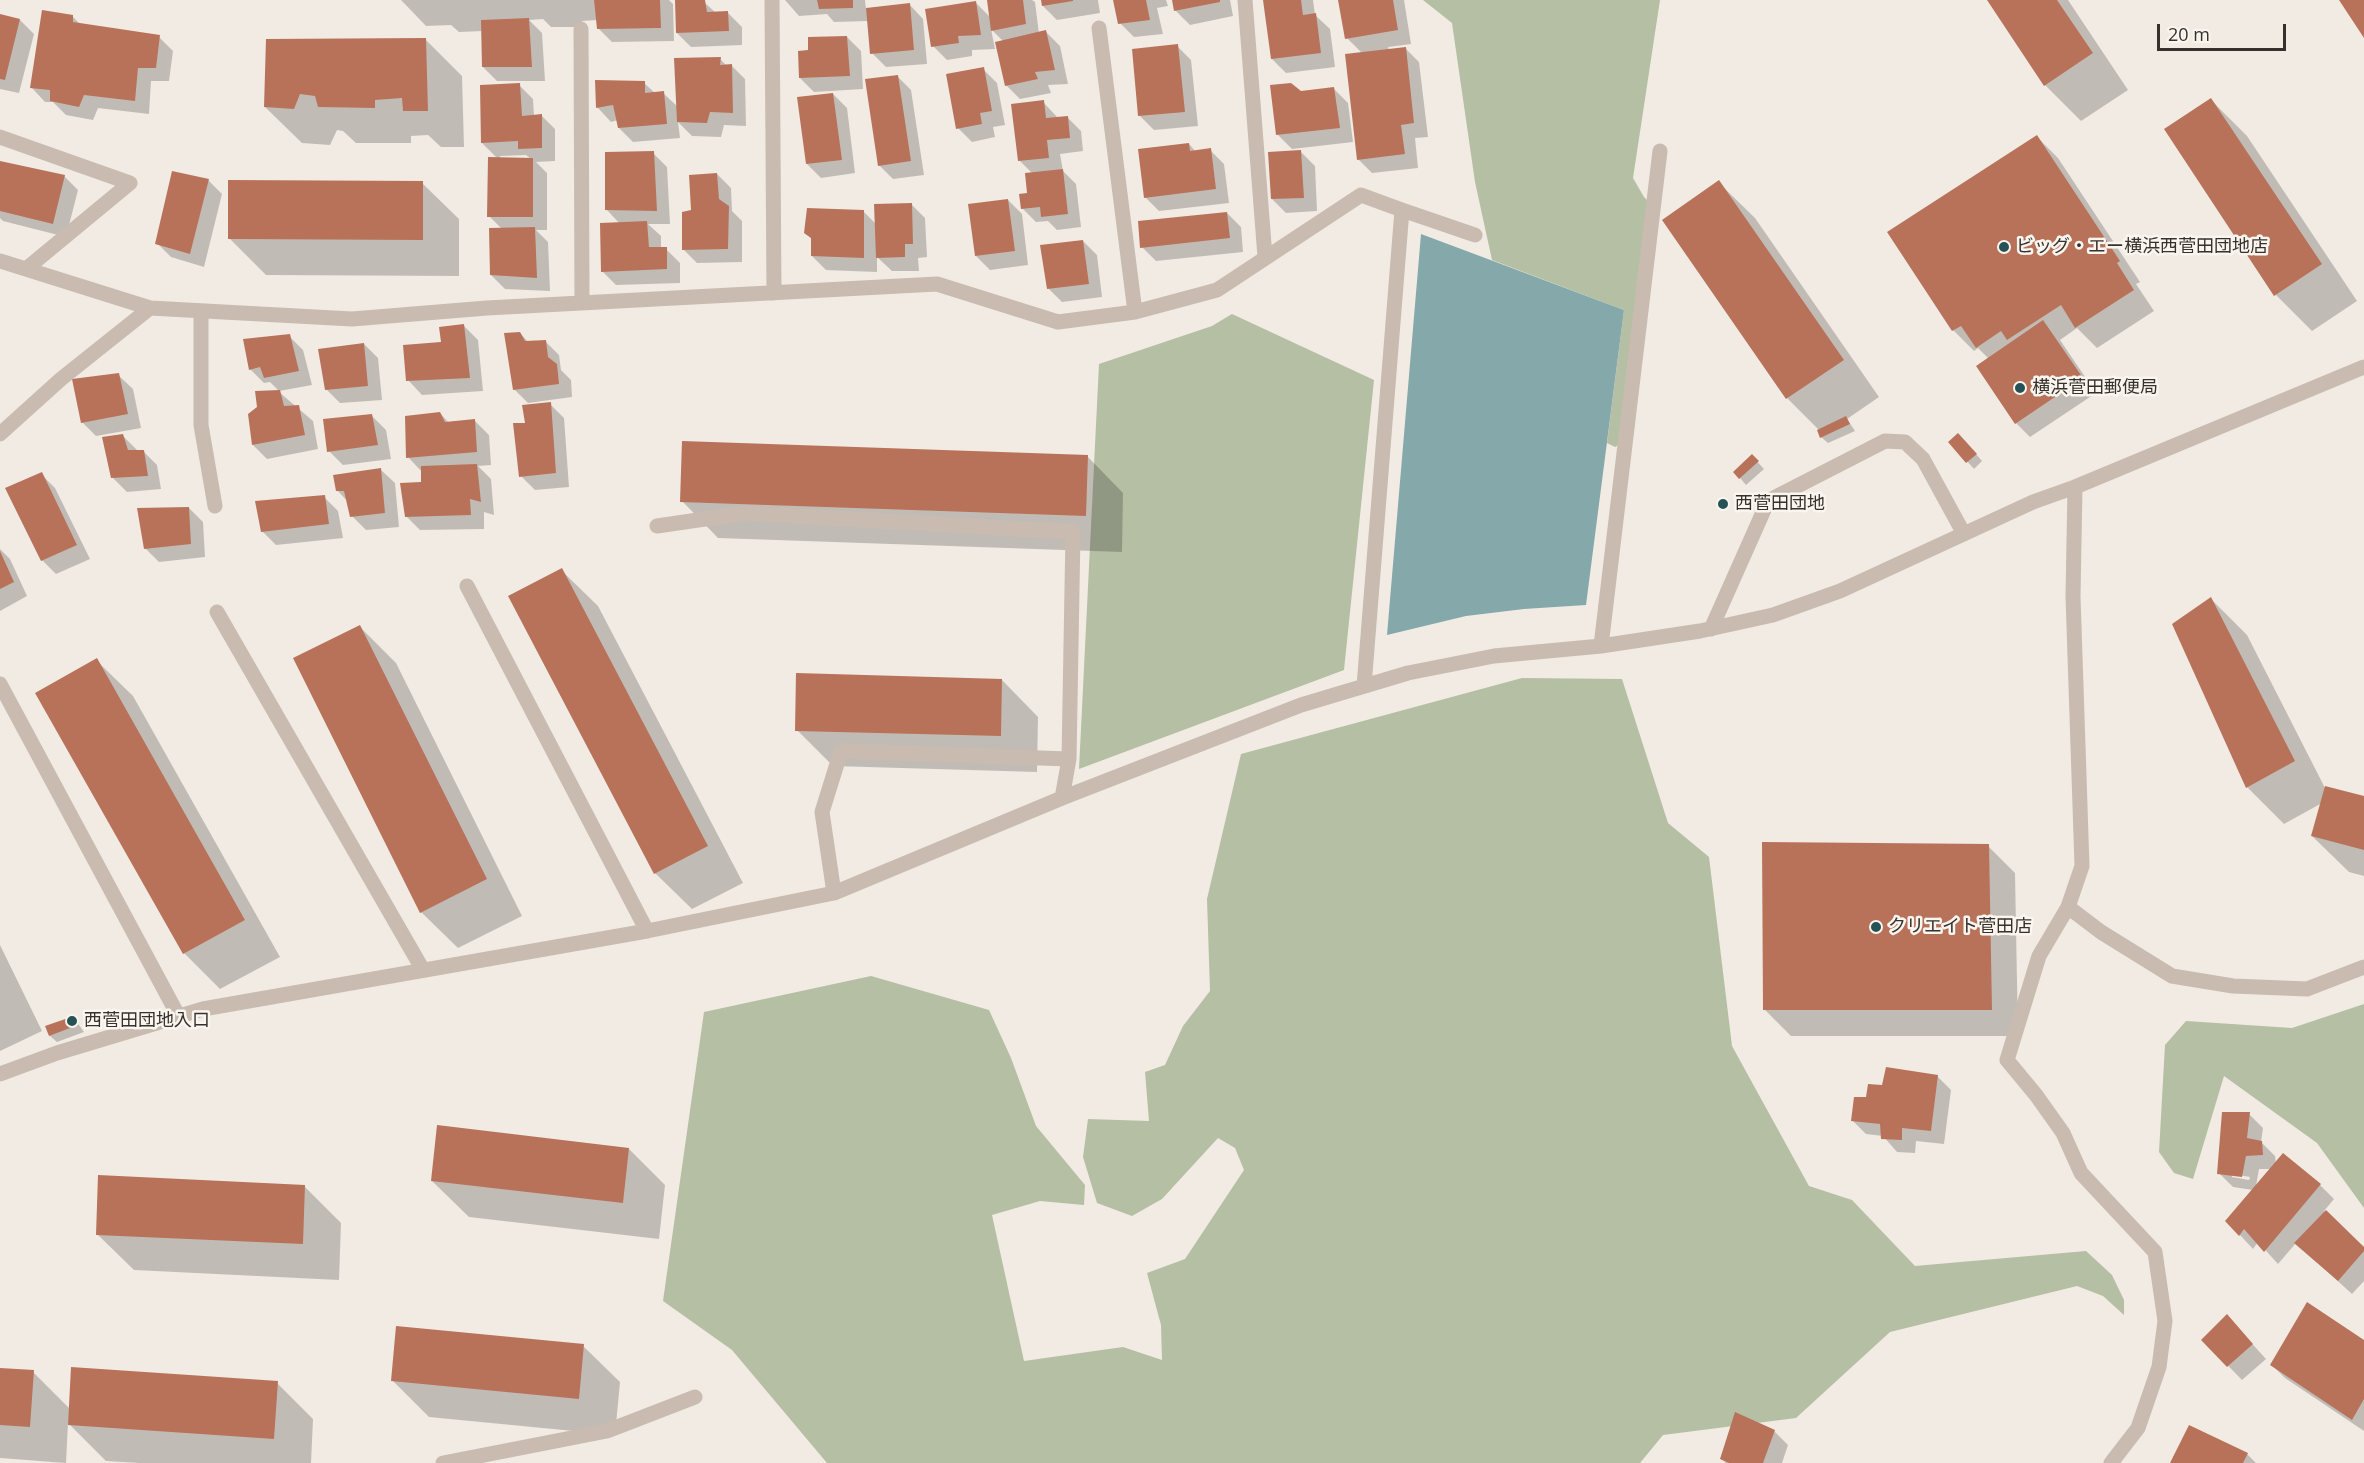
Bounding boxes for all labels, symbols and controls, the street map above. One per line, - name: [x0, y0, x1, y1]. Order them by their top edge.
- scale bar: [2160, 12, 2289, 50]
- text: 20 m: [2168, 22, 2210, 46]
- place label: ビッグ・エー横浜西菅田団地店: [2016, 236, 2268, 258]
- marker: ビッグ・エー横浜西菅田団地店: [1997, 240, 2011, 254]
- place label: 横浜菅田郵便局: [2032, 377, 2158, 399]
- marker: 横浜菅田郵便局: [2013, 381, 2027, 395]
- place label: 西菅田団地: [1735, 493, 1825, 515]
- marker: 西菅田団地: [1716, 497, 1730, 511]
- place label: クリエイト菅田店: [1888, 916, 2032, 938]
- marker: クリエイト菅田店: [1869, 920, 1883, 934]
- place label: 西菅田団地入口: [84, 1010, 210, 1032]
- marker: 西菅田団地入口: [65, 1014, 79, 1028]

